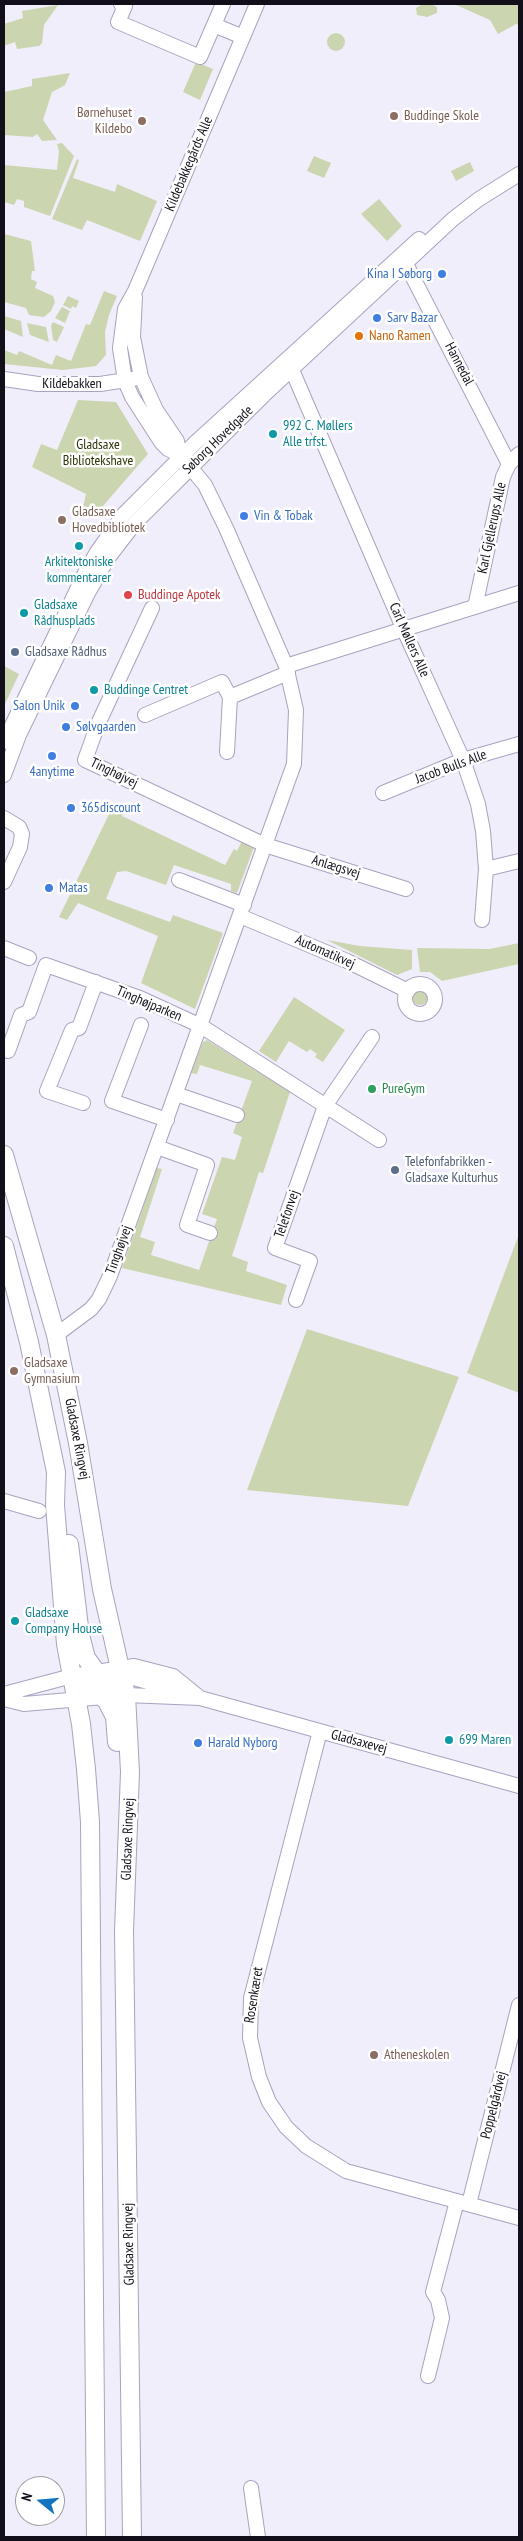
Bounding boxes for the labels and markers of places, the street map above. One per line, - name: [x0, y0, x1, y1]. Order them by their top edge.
- place label: Børnehuset Kildebo: [77, 105, 132, 138]
- place label: Buddinge Skole: [404, 108, 479, 124]
- marker: Buddinge Skole: [388, 110, 400, 122]
- marker: Børnehuset Kildebo: [136, 115, 148, 127]
- place label: Kina I Søborg: [367, 266, 432, 282]
- marker: Kina I Søborg: [436, 268, 448, 280]
- place label: Sarv Bazar: [387, 310, 437, 326]
- marker: Sarv Bazar: [371, 312, 383, 324]
- place label: Nano Ramen: [369, 328, 431, 344]
- marker: Nano Ramen: [353, 330, 365, 342]
- place label: 992 C. Møllers Alle trfst.: [283, 418, 353, 451]
- marker: 992 C. Møllers Alle trfst.: [267, 428, 279, 440]
- place label: Gladsaxe Hovedbibliotek: [72, 504, 145, 536]
- place label: Vin & Tobak: [254, 508, 313, 524]
- marker: Vin & Tobak: [238, 510, 250, 522]
- marker: Gladsaxe Hovedbibliotek: [56, 514, 68, 526]
- marker: Arkitektoniske kommentarer: [73, 540, 85, 552]
- place label: Arkitektoniske kommentarer: [45, 554, 113, 586]
- place label: Buddinge Apotek: [138, 587, 220, 603]
- marker: Buddinge Apotek: [122, 589, 134, 601]
- place label: Gladsaxe Rådhusplads: [34, 597, 95, 630]
- marker: Gladsaxe Rådhusplads: [18, 607, 30, 619]
- place label: Gladsaxe Rådhus: [25, 644, 107, 660]
- marker: Gladsaxe Rådhus: [9, 646, 21, 658]
- place label: Buddinge Centret: [104, 682, 188, 698]
- marker: Buddinge Centret: [88, 684, 100, 696]
- place label: Salon Unik: [13, 698, 65, 714]
- marker: Salon Unik: [69, 700, 81, 712]
- place label: Sølvgaarden: [76, 719, 136, 735]
- marker: Sølvgaarden: [60, 721, 72, 733]
- marker: 4anytime: [46, 750, 58, 762]
- place label: 4anytime: [29, 764, 75, 780]
- place label: 365discount: [81, 800, 141, 816]
- marker: 365discount: [65, 802, 77, 814]
- place label: Matas: [59, 880, 88, 896]
- marker: Matas: [43, 882, 55, 894]
- place label: PureGym: [382, 1081, 425, 1097]
- marker: PureGym: [366, 1083, 378, 1095]
- place label: Telefonfabrikken - Gladsaxe Kulturhus: [405, 1154, 498, 1186]
- marker: Telefonfabrikken - Gladsaxe Kulturhus: [389, 1164, 401, 1176]
- place label: Gladsaxe Gymnasium: [24, 1355, 80, 1388]
- marker: Gladsaxe Gymnasium: [8, 1365, 20, 1377]
- place label: Gladsaxe Company House: [25, 1605, 102, 1638]
- marker: Gladsaxe Company House: [9, 1615, 21, 1627]
- place label: 699 Maren: [459, 1732, 511, 1748]
- marker: 699 Maren: [443, 1734, 455, 1746]
- place label: Harald Nyborg: [208, 1735, 278, 1751]
- marker: Harald Nyborg: [192, 1737, 204, 1749]
- place label: Atheneskolen: [384, 2047, 449, 2063]
- marker: Atheneskolen: [368, 2049, 380, 2061]

